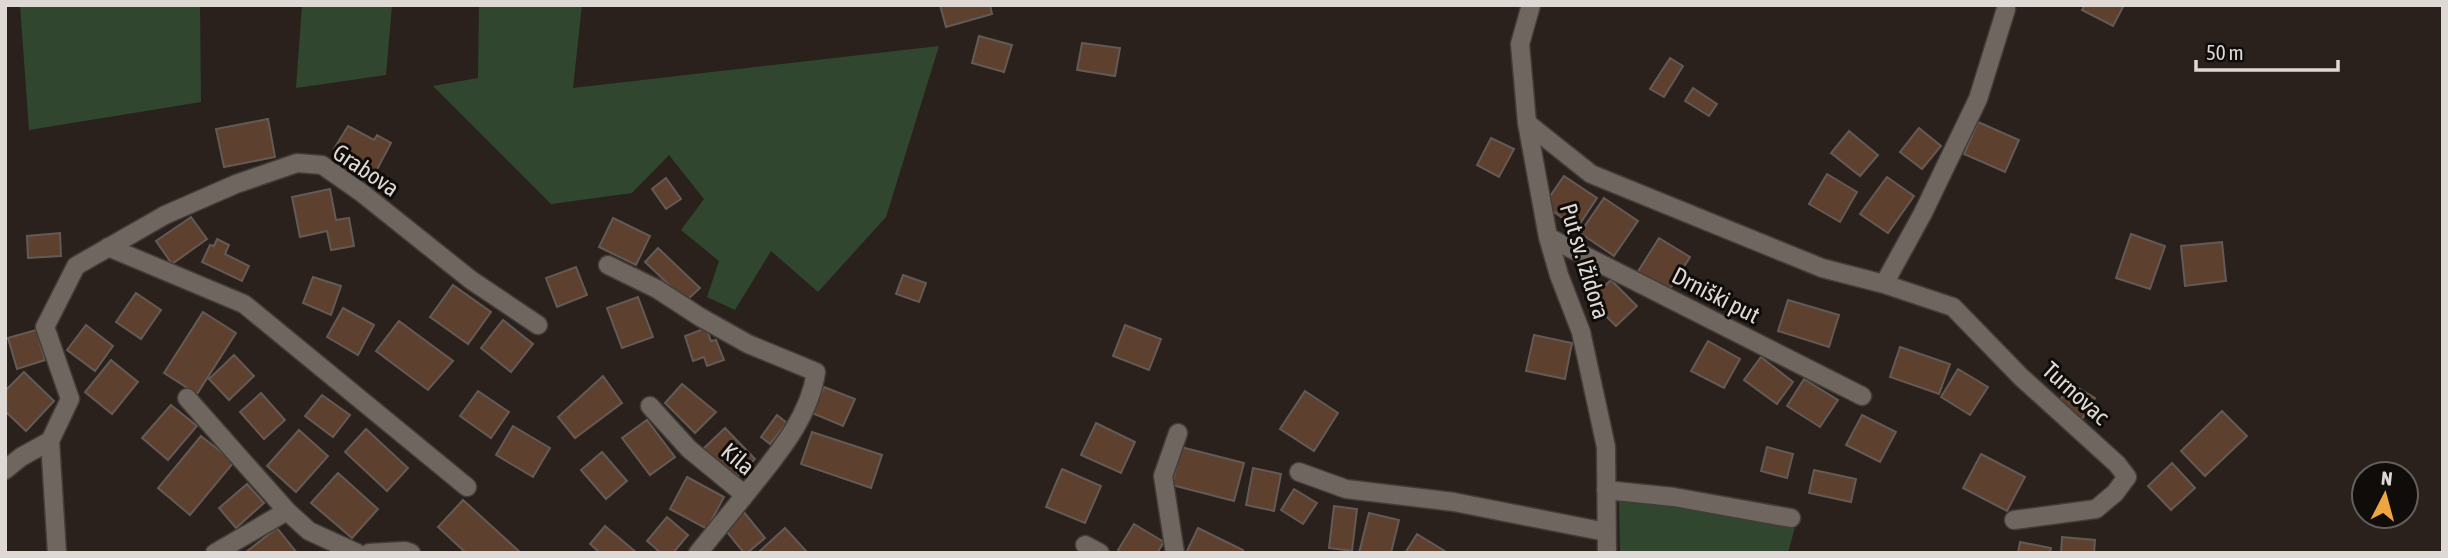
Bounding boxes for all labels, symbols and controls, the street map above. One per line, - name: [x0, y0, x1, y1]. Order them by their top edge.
- scale bar: [2196, 28, 2338, 72]
- text: 50 m: [2206, 40, 2244, 64]
- street label: Grabova: [328, 138, 404, 202]
- street label: Put sv. Ižidora: [1555, 200, 1615, 322]
- street label: Drniški put: [1668, 261, 1764, 329]
- street label: Turnovac: [2037, 356, 2115, 430]
- street label: Kila: [716, 437, 760, 481]
- north arrow: [2350, 460, 2420, 530]
- text: N: [2380, 467, 2394, 490]

